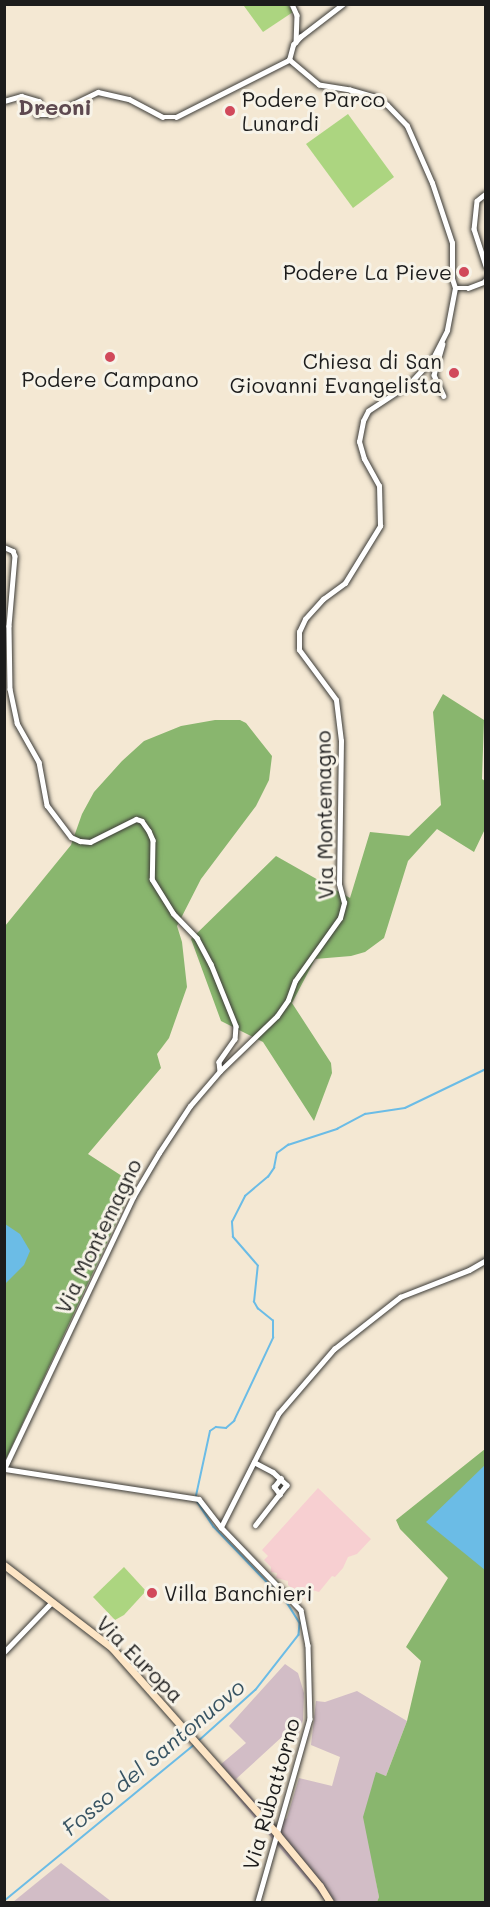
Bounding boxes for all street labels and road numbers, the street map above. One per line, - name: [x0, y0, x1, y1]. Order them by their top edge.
- street label: Via Montemagno: [310, 730, 338, 900]
- street label: Via Montemagno: [50, 1155, 146, 1317]
- street label: Via Europa: [91, 1610, 189, 1708]
- street label: Via Rubattorno: [237, 1715, 305, 1873]

